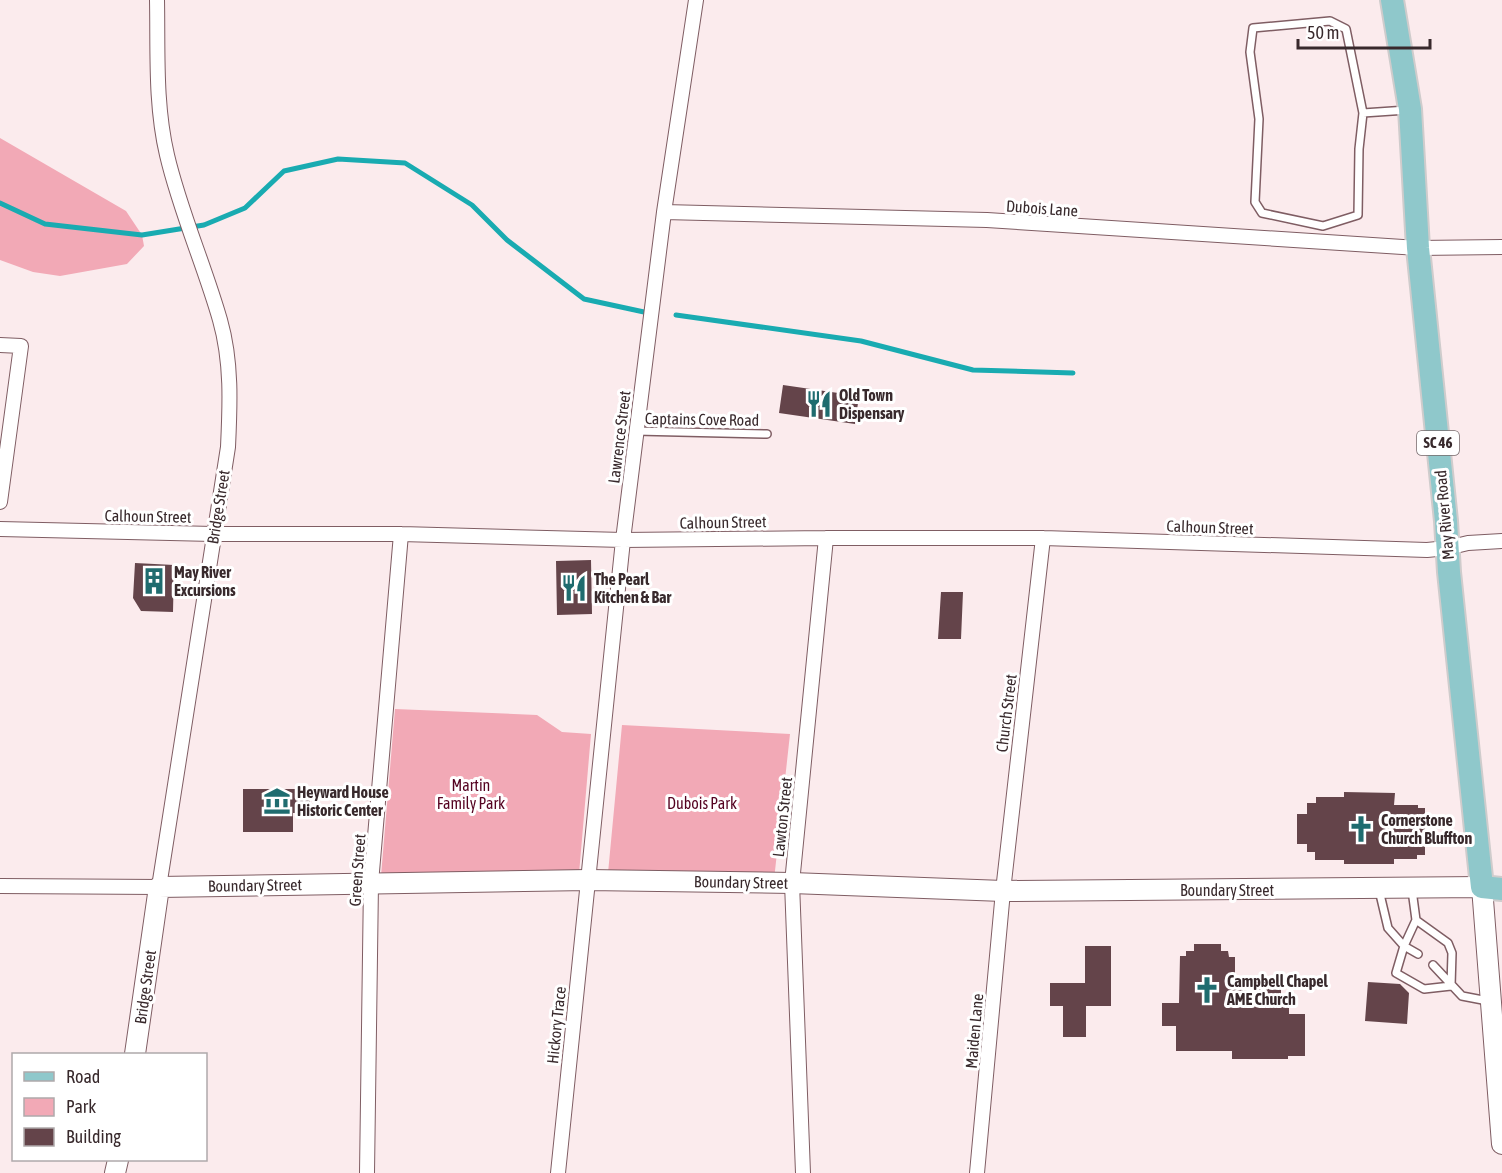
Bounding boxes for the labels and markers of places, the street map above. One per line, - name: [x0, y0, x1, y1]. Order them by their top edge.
- place label: Old Town Dispensary: [839, 386, 905, 422]
- restaurant icon: Old Town Dispensary: [804, 389, 834, 419]
- place label: May River Excursions: [174, 563, 236, 599]
- building icon: May River Excursions: [139, 566, 169, 596]
- place label: The Pearl Kitchen & Bar: [594, 570, 671, 606]
- restaurant icon: The Pearl Kitchen & Bar: [559, 573, 589, 603]
- place label: Heyward House Historic Center: [297, 783, 389, 819]
- museum icon: Heyward House Historic Center: [262, 786, 292, 816]
- place label: Cornerstone Church Bluffton: [1381, 811, 1472, 847]
- church icon: Cornerstone Church Bluffton: [1346, 814, 1376, 844]
- place label: Campbell Chapel AME Church: [1226, 972, 1329, 1008]
- church icon: Campbell Chapel AME Church: [1192, 975, 1222, 1005]

